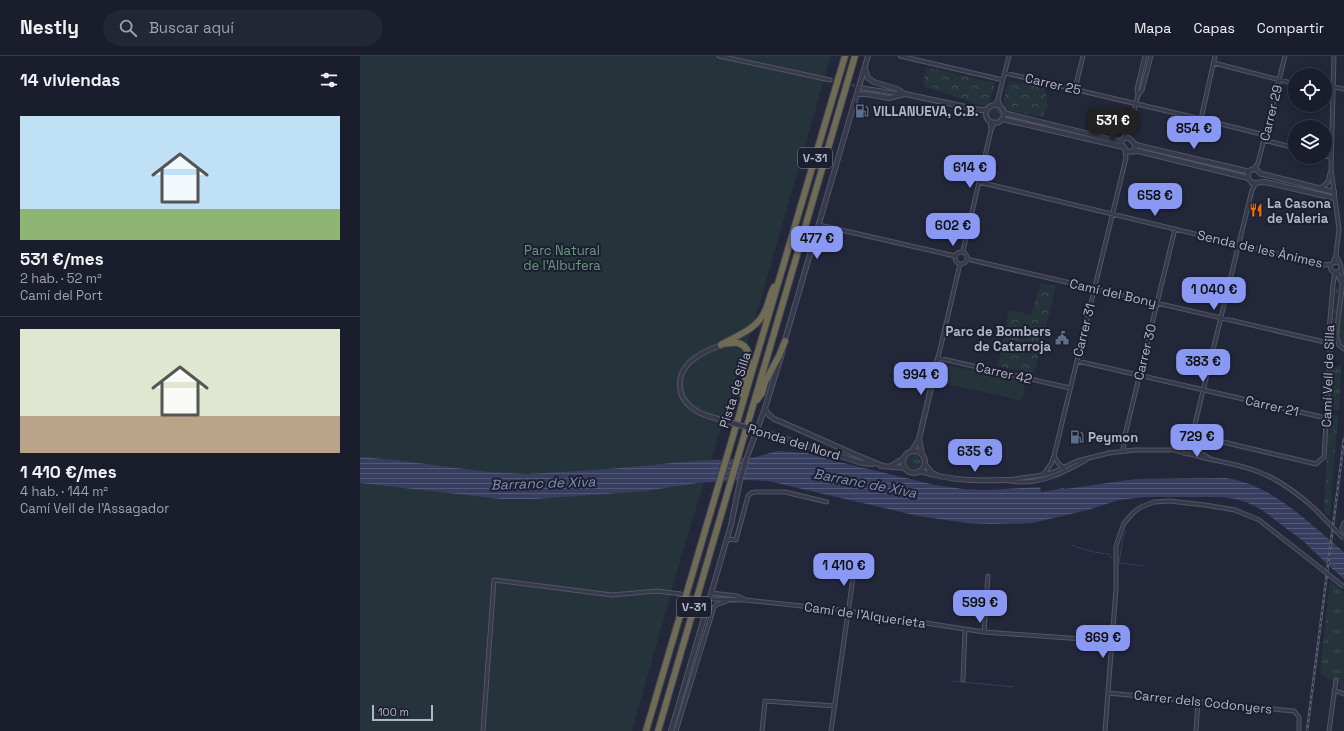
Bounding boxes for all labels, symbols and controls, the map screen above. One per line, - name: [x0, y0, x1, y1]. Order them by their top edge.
- search box: [103, 10, 383, 46]
- text: Nestly: [20, 15, 79, 40]
- icon: search: [117, 17, 139, 39]
- text: Buscar aquí: [149, 18, 234, 37]
- text: Mapa: [1134, 19, 1171, 37]
- text: Capas: [1193, 19, 1235, 37]
- text: Compartir: [1257, 19, 1324, 37]
- map controls: [1288, 68, 1332, 164]
- button: locate: [1288, 68, 1332, 112]
- text: 14 viviendas: [20, 69, 120, 91]
- icon: filters: [318, 69, 340, 91]
- street label: Carrer 25: [1023, 69, 1083, 99]
- street label: Carrer 29: [1256, 83, 1286, 143]
- fuel station icon: VILLANUEVA, C.B.: [854, 103, 870, 119]
- place label: VILLANUEVA, C.B.: [873, 103, 979, 120]
- pin: 531 €: [1085, 108, 1141, 142]
- text: 531 €: [1096, 112, 1130, 129]
- pin: 854 €: [1166, 116, 1222, 150]
- text: 854 €: [1176, 120, 1212, 137]
- button: layers: [1288, 120, 1332, 164]
- icon: home: [144, 142, 216, 214]
- road number: V-31: [798, 148, 832, 168]
- pin: 614 €: [942, 155, 998, 189]
- text: 614 €: [953, 159, 987, 176]
- pin: 658 €: [1127, 183, 1183, 217]
- text: 658 €: [1137, 187, 1173, 204]
- place label: La Casona de Valeria: [1267, 195, 1331, 227]
- restaurant icon: La Casona de Valeria: [1248, 202, 1264, 218]
- pin: 602 €: [925, 213, 981, 247]
- text: 602 €: [935, 217, 971, 234]
- pin: 477 €: [789, 226, 845, 260]
- street label: Senda de les Ànimes: [1196, 226, 1325, 272]
- text: 477 €: [800, 230, 834, 247]
- park label: Parc Natural de l'Albufera: [523, 242, 601, 274]
- text: 531 €/mes: [20, 248, 104, 270]
- text: 2 hab. · 52 m²: [20, 270, 102, 287]
- street label: Camí del Bony: [1068, 275, 1158, 311]
- pin: 1 040 €: [1177, 277, 1251, 311]
- text: 1 040 €: [1191, 281, 1237, 298]
- text: Camí del Port: [20, 287, 103, 304]
- street label: Carrer 31: [1069, 302, 1099, 358]
- street label: Carrer 30: [1130, 322, 1160, 382]
- place label: Parc de Bombers de Catarroja: [946, 323, 1051, 355]
- street label: Camí Vell de Silla: [1318, 324, 1338, 428]
- public building icon: Parc de Bombers de Catarroja: [1054, 330, 1070, 346]
- street label: Pista de Silla: [715, 349, 755, 430]
- pin: 383 €: [1175, 349, 1231, 383]
- text: 383 €: [1185, 353, 1221, 370]
- icon: home: [144, 355, 216, 427]
- street label: Carrer 42: [974, 358, 1034, 388]
- pin: 994 €: [893, 362, 949, 396]
- text: 994 €: [903, 366, 939, 383]
- street label: Carrer 21: [1243, 392, 1301, 420]
- street label: Ronda del Nord: [746, 420, 842, 464]
- pin: 729 €: [1169, 424, 1225, 458]
- text: 729 €: [1180, 428, 1214, 445]
- fuel station icon: Peymon: [1069, 429, 1085, 445]
- place label: Peymon: [1088, 429, 1138, 446]
- pin: 635 €: [947, 439, 1003, 473]
- text: 635 €: [957, 443, 993, 460]
- text: 1 410 €/mes: [20, 461, 117, 483]
- water label: Barranc de Xiva: [812, 464, 919, 502]
- water label: Barranc de Xiva: [490, 472, 597, 494]
- text: 4 hab. · 144 m²: [20, 483, 108, 500]
- text: Camí Vell de l'Assagador: [20, 500, 169, 517]
- pin: 1 410 €: [807, 553, 881, 587]
- text: 1 410 €: [822, 557, 866, 574]
- pin: 599 €: [952, 590, 1008, 624]
- text: 599 €: [962, 594, 998, 611]
- road number: V-31: [677, 597, 711, 617]
- street label: Camí de l'Alquerieta: [803, 598, 927, 632]
- pin: 869 €: [1075, 625, 1131, 659]
- text: 869 €: [1085, 629, 1121, 646]
- street label: Carrer dels Codonyers: [1133, 686, 1273, 718]
- scale bar: [372, 703, 433, 722]
- text: 100 m: [378, 705, 409, 719]

